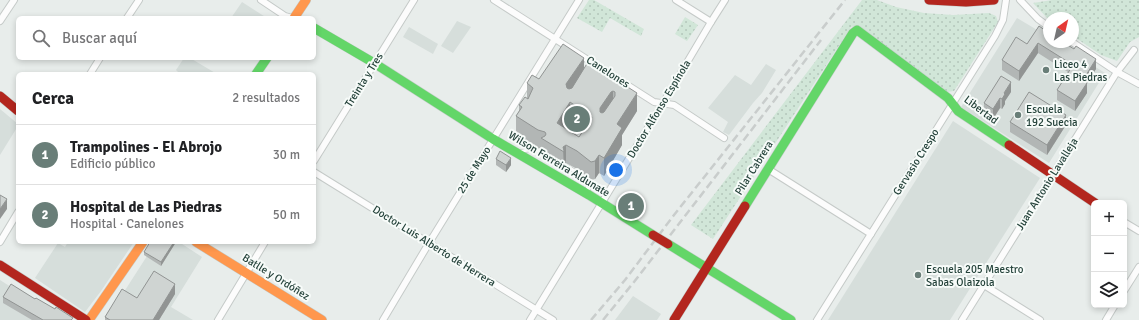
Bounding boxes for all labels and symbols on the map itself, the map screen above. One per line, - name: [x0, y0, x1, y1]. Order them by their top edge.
- north arrow: [1043, 12, 1079, 48]
- street label: Treinta y Tres: [342, 50, 386, 110]
- street label: Canelones: [584, 53, 632, 91]
- street label: Doctor Alfonso Espínola: [624, 57, 694, 161]
- place label: Liceo 4 Las Piedras: [1054, 58, 1108, 84]
- marker: Liceo 4 Las Piedras: [1041, 65, 1051, 75]
- street label: Libertad: [961, 93, 1001, 127]
- place label: Escuela 192 Suecia: [1026, 103, 1078, 129]
- pin: 2: [564, 104, 590, 134]
- marker: Escuela 192 Suecia: [1013, 110, 1023, 120]
- street label: Gervasio Crespo: [890, 126, 942, 198]
- street label: Wilson Ferreira Aldunate: [506, 129, 612, 199]
- street label: Juan Antonio Lavalleja: [1013, 135, 1081, 232]
- street label: Pilar Cabrera: [732, 138, 776, 197]
- street label: 25 de Mayo: [454, 144, 494, 196]
- your location: [606, 160, 626, 180]
- pin: 1: [618, 191, 644, 221]
- street label: Doctor Luis Alberto de Herrera: [370, 203, 498, 290]
- street label: Batlle y Ordóñez: [240, 251, 312, 303]
- place label: Escuela 205 Maestro Sabas Olaizola: [926, 263, 1024, 289]
- marker: Escuela 205 Maestro Sabas Olaizola: [913, 270, 923, 280]

